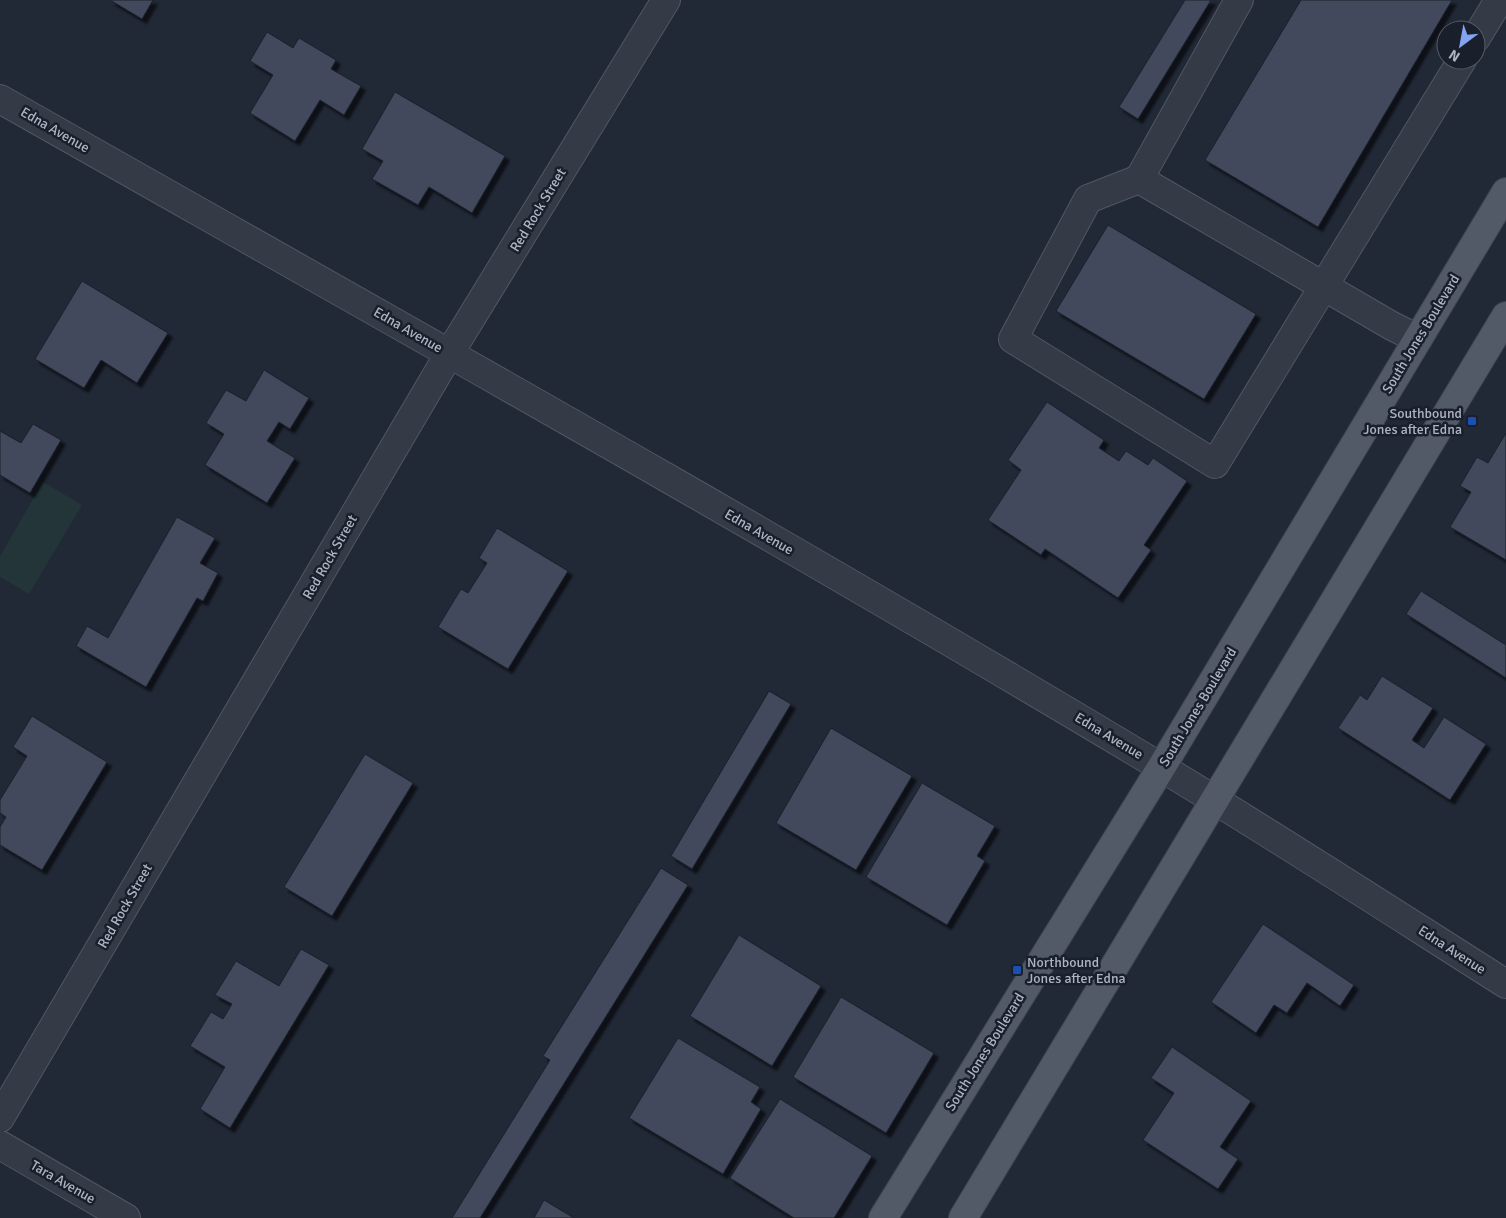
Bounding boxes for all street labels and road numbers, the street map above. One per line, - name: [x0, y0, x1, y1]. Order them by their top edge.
- street label: Edna Avenue: [17, 103, 93, 157]
- street label: Red Rock Street: [506, 165, 570, 255]
- street label: South Jones Boulevard: [1379, 271, 1463, 397]
- street label: Edna Avenue: [370, 303, 446, 357]
- street label: Edna Avenue: [721, 505, 797, 559]
- street label: Red Rock Street: [299, 512, 361, 602]
- street label: South Jones Boulevard: [1156, 644, 1240, 770]
- street label: Edna Avenue: [1072, 709, 1146, 763]
- street label: Red Rock Street: [94, 861, 156, 951]
- street label: Edna Avenue: [1415, 922, 1489, 978]
- street label: South Jones Boulevard: [942, 990, 1028, 1114]
- street label: Tara Avenue: [28, 1157, 98, 1207]

